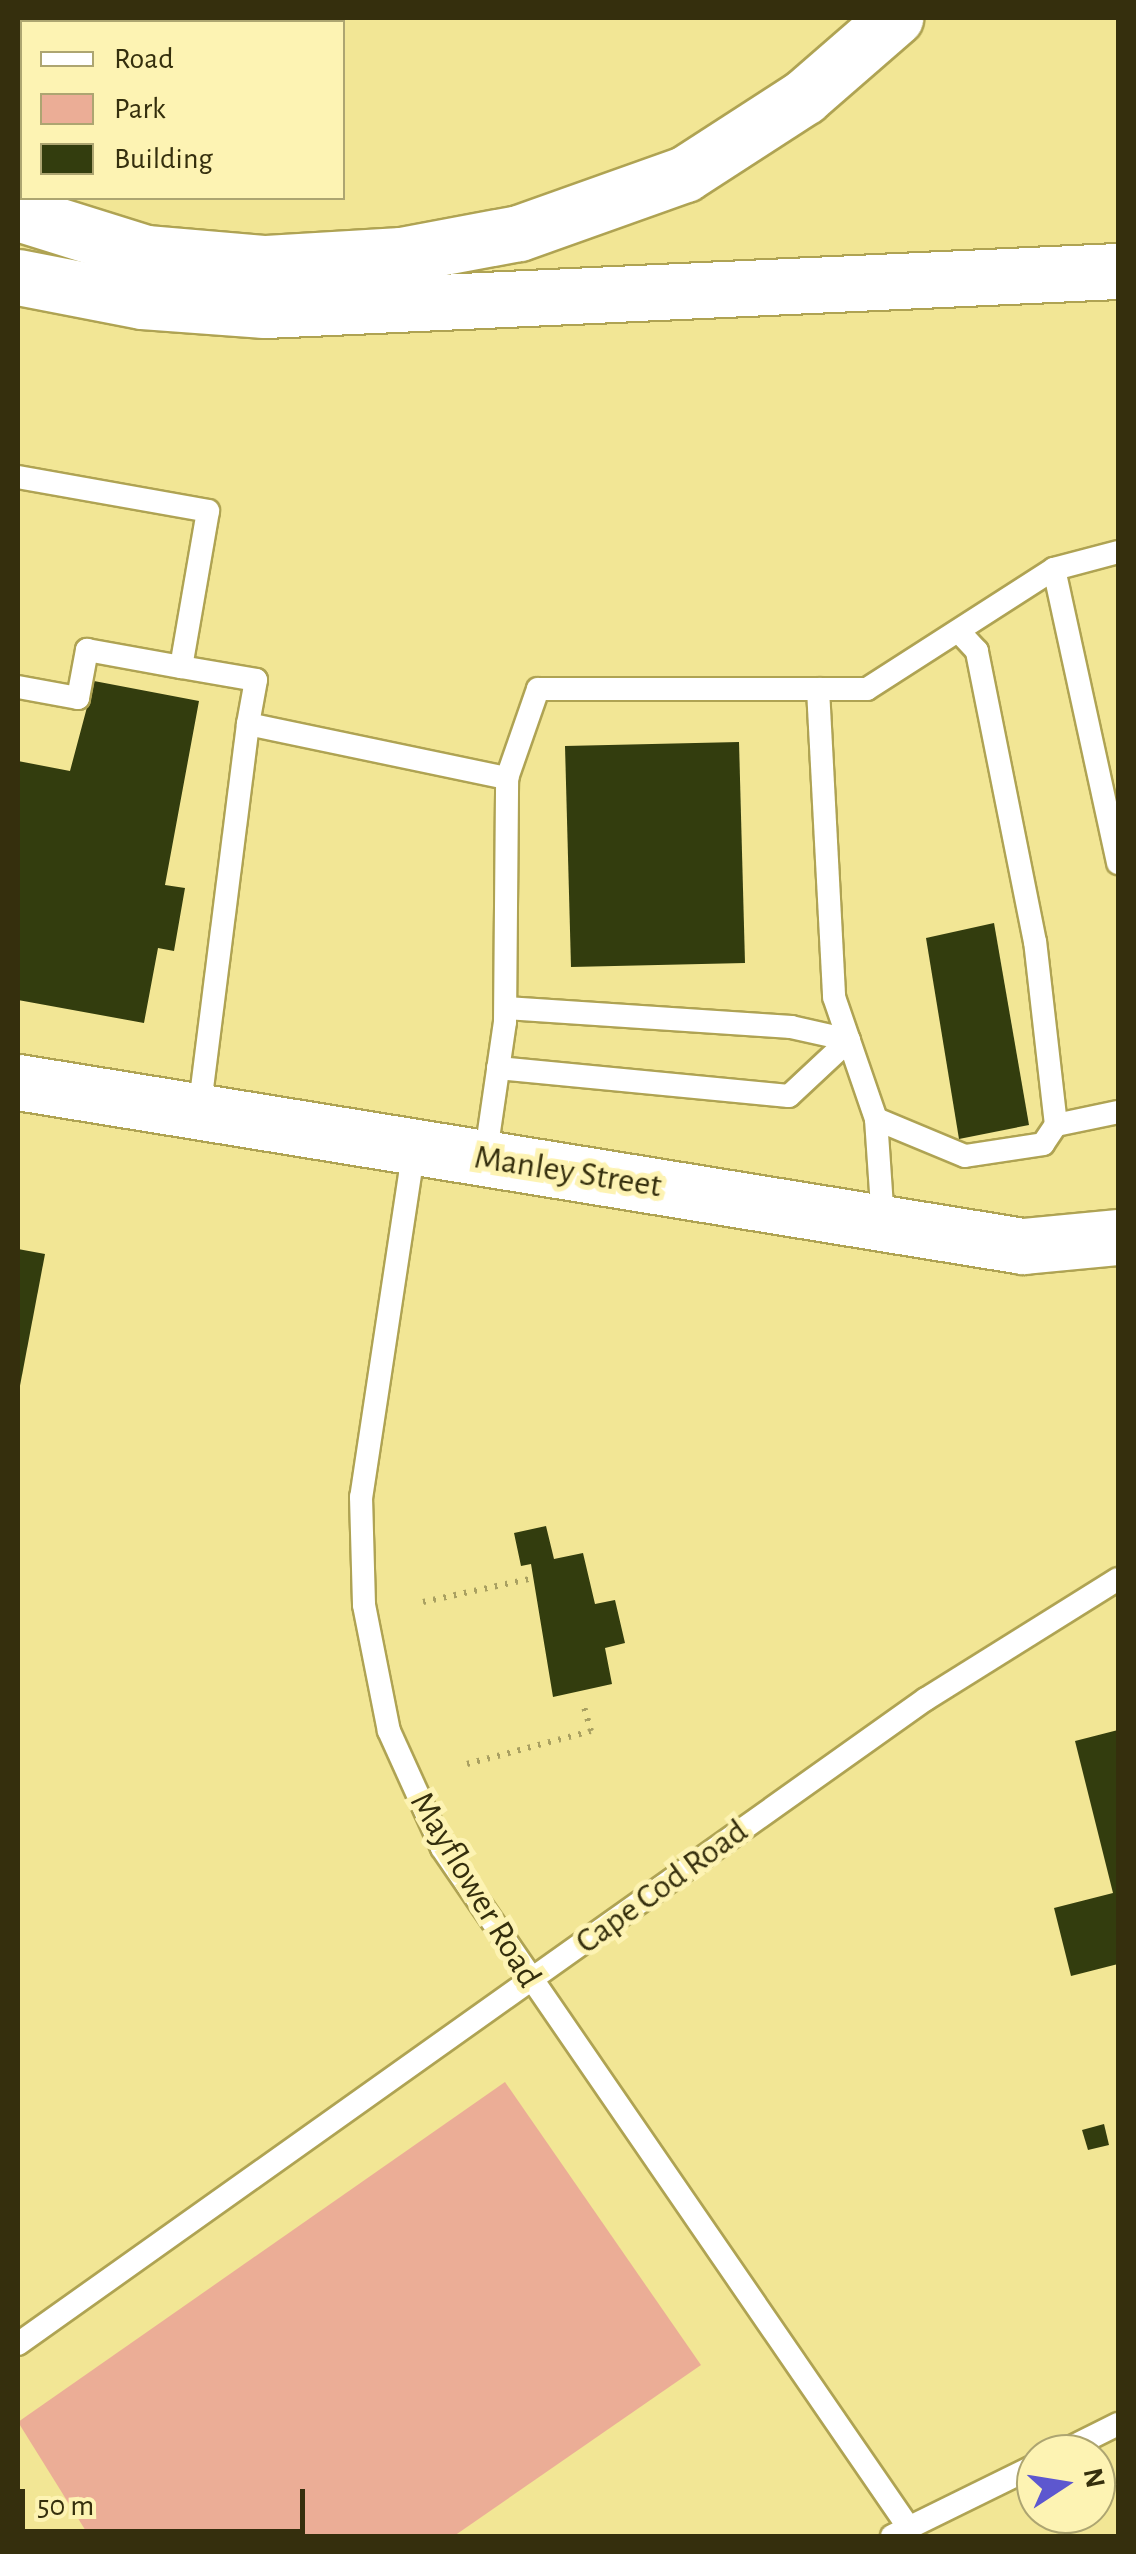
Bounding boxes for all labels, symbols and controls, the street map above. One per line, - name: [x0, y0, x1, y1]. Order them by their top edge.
- legend: [20, 20, 345, 200]
- text: Road: [114, 44, 174, 74]
- text: Park: [114, 94, 166, 124]
- text: Building: [114, 144, 213, 174]
- street label: Manley Street: [471, 1136, 665, 1208]
- street label: Mayflower Road: [400, 1785, 550, 1995]
- street label: Cape Cod Road: [568, 1811, 756, 1963]
- north arrow: [1016, 2434, 1116, 2534]
- text: N: [1078, 2466, 1109, 2491]
- scale bar: [25, 2469, 310, 2531]
- text: 50 m: [37, 2491, 94, 2521]

